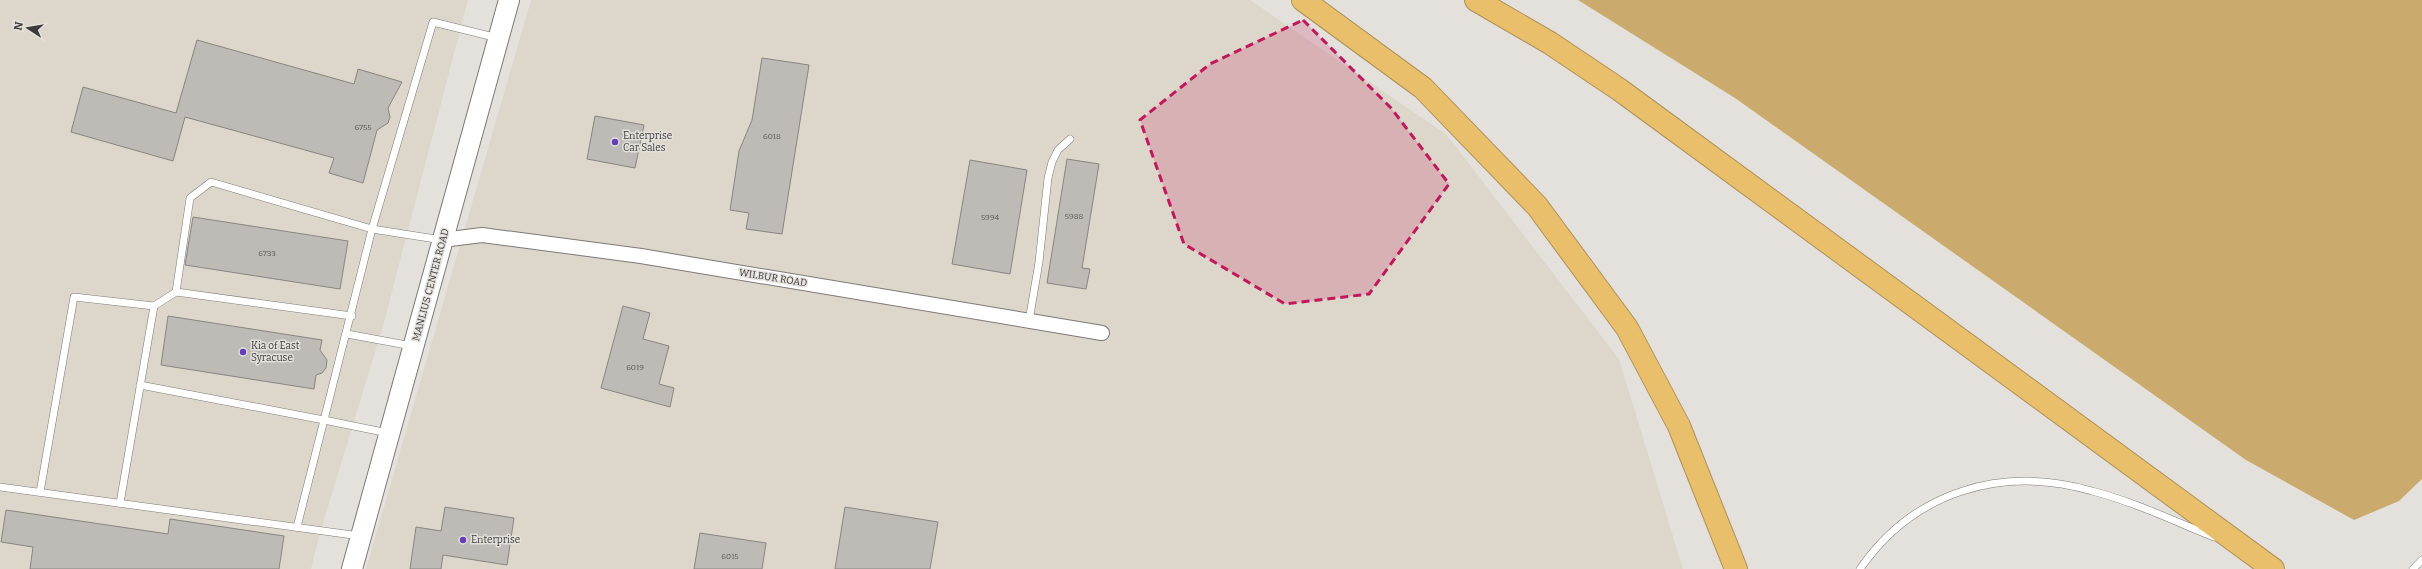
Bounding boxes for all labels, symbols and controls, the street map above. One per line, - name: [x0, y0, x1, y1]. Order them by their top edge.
- north arrow: [8, 8, 48, 48]
- text: N: [11, 20, 26, 32]
- house number: 6755: [354, 123, 372, 132]
- place label: Enterprise Car Sales: [623, 130, 672, 154]
- house number: 6018: [763, 132, 781, 141]
- marker: Enterprise Car Sales: [610, 137, 620, 147]
- house number: 5988: [1065, 212, 1083, 221]
- house number: 5994: [981, 213, 999, 222]
- street label: MANLIUS CENTER ROAD: [410, 227, 452, 343]
- house number: 6733: [258, 249, 276, 258]
- street label: WILBUR ROAD: [738, 267, 808, 289]
- place label: Kia of East Syracuse: [251, 340, 300, 364]
- marker: Kia of East Syracuse: [238, 347, 248, 357]
- house number: 6019: [626, 363, 644, 372]
- place label: Enterprise: [471, 534, 520, 546]
- marker: Enterprise: [458, 535, 468, 545]
- house number: 6015: [721, 552, 739, 561]

